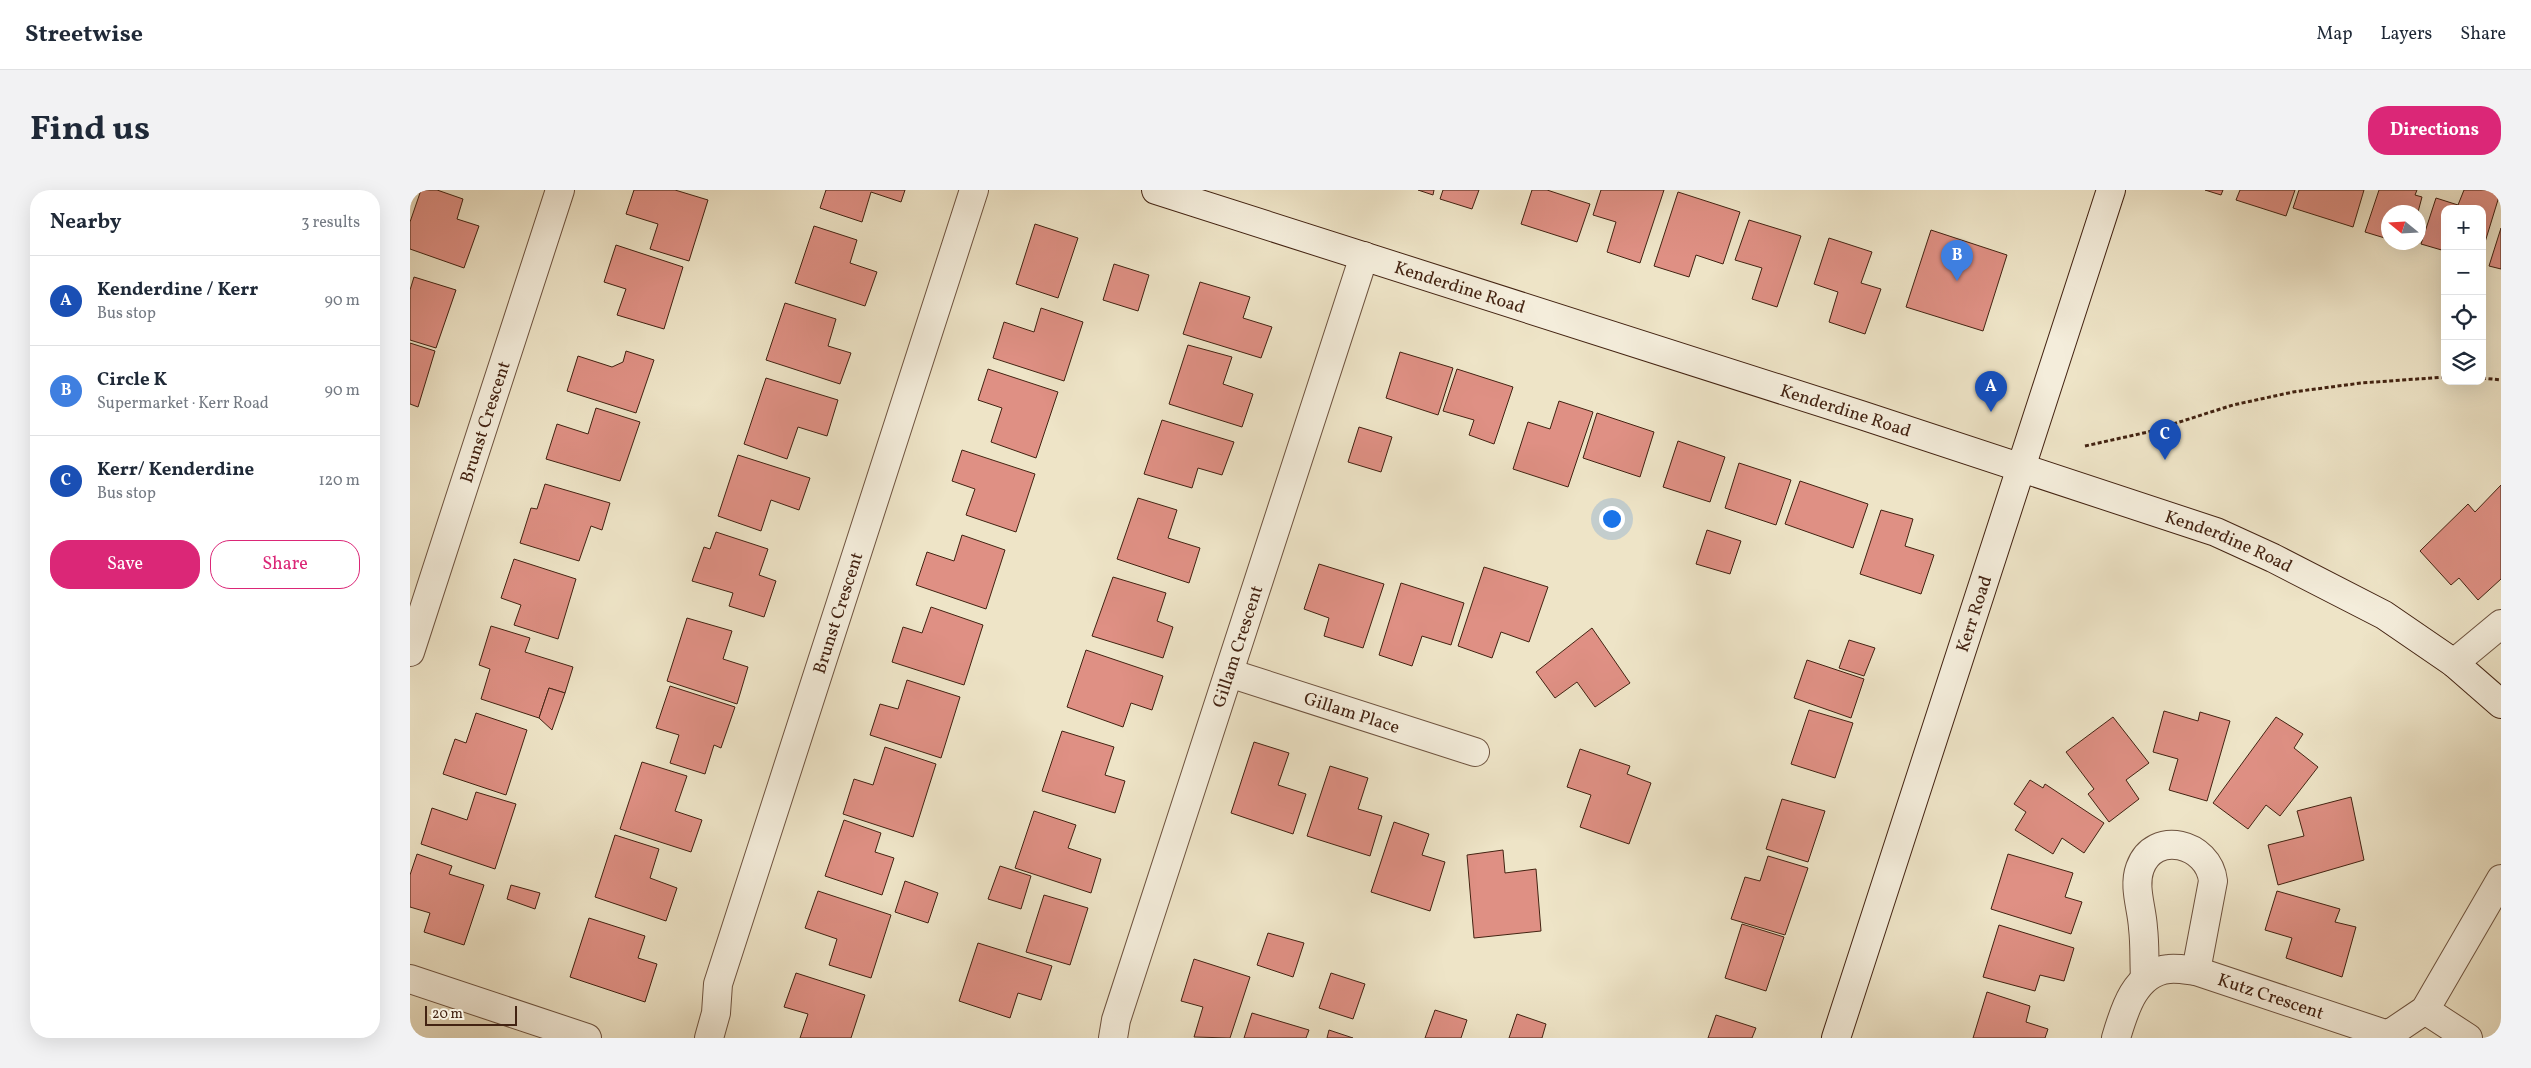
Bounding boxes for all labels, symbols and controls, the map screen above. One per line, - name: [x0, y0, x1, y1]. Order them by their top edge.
- text: Streetwise: [25, 18, 143, 52]
- text: Map: [2316, 22, 2352, 47]
- text: Layers: [2380, 22, 2432, 47]
- text: Share: [2460, 22, 2506, 47]
- text: Find us: [30, 106, 150, 154]
- button: Directions: [2368, 106, 2501, 155]
- north arrow: [2381, 205, 2426, 250]
- map controls: [2441, 205, 2486, 385]
- button: +: [2441, 205, 2486, 250]
- text: Nearby: [50, 208, 121, 237]
- text: 3 results: [301, 212, 360, 234]
- pin: B: [1941, 240, 1973, 281]
- button: −: [2441, 250, 2486, 295]
- street label: Kenderdine Road: [1391, 256, 1528, 321]
- text: Kenderdine / Kerr: [97, 277, 258, 303]
- text: A: [60, 290, 72, 312]
- text: 90 m: [324, 290, 360, 312]
- button: locate: [2441, 295, 2486, 340]
- text: Bus stop: [97, 303, 156, 325]
- button: layers: [2441, 340, 2486, 385]
- street label: Brunst Crescent: [455, 358, 518, 486]
- text: Circle K: [97, 367, 167, 393]
- pin: A: [1975, 371, 2007, 412]
- street label: Kenderdine Road: [1777, 379, 1914, 445]
- text: B: [61, 380, 71, 402]
- text: 90 m: [324, 380, 360, 402]
- text: Supermarket · Kerr Road: [97, 393, 269, 415]
- pin: C: [2149, 419, 2181, 460]
- text: Kerr/ Kenderdine: [97, 457, 254, 483]
- text: C: [61, 470, 71, 492]
- text: 120 m: [318, 470, 360, 492]
- text: Bus stop: [97, 483, 156, 505]
- street label: Kenderdine Road: [2161, 505, 2296, 580]
- your location: [1599, 506, 1625, 532]
- button: Save: [50, 540, 200, 589]
- button: Share: [210, 540, 360, 589]
- street label: Brunst Crescent: [808, 549, 870, 677]
- street label: Kerr Road: [1951, 573, 1999, 656]
- street label: Gillam Crescent: [1207, 583, 1270, 711]
- street label: Gillam Place: [1300, 687, 1402, 741]
- street label: Kutz Crescent: [2214, 968, 2327, 1027]
- scale bar: [425, 1003, 518, 1026]
- text: 20 m: [432, 1005, 463, 1024]

